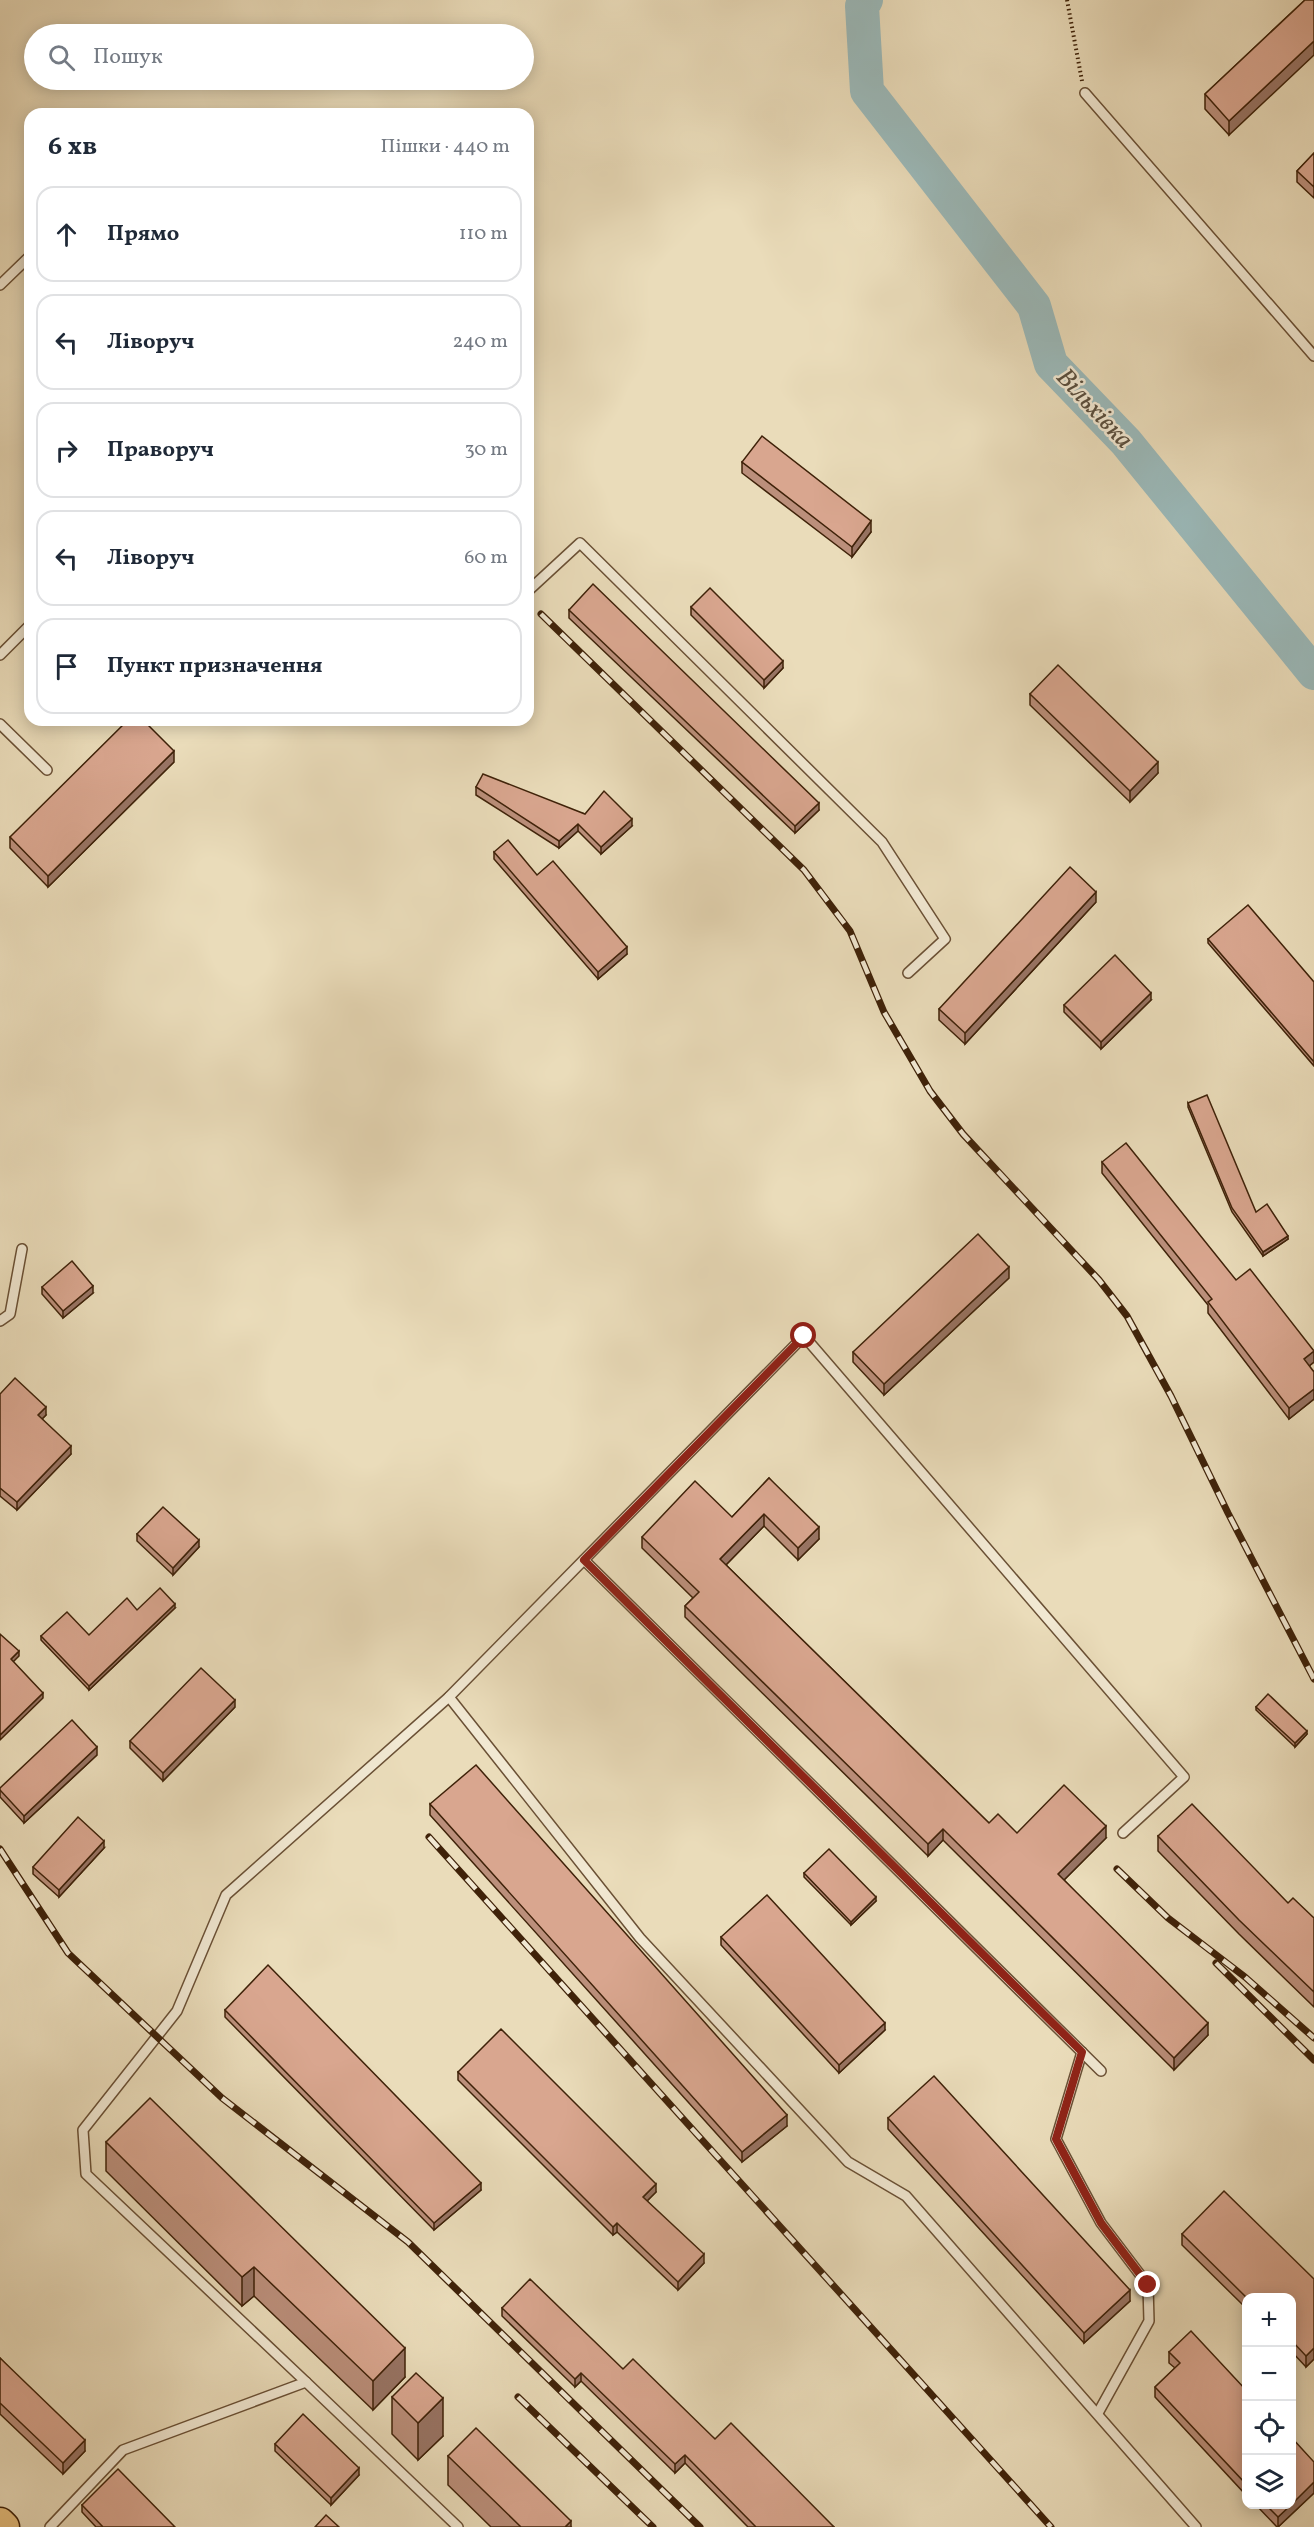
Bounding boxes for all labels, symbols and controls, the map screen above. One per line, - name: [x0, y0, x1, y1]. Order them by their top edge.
- search box: [24, 24, 534, 90]
- icon: search: [45, 41, 78, 74]
- text: Пошук: [93, 42, 163, 73]
- text: 6 хв: [48, 129, 97, 165]
- text: Пішки · 440 m: [381, 133, 510, 161]
- icon: ahead: [50, 218, 83, 251]
- text: Прямо: [107, 219, 179, 250]
- text: 110 m: [459, 220, 508, 248]
- icon: left: [50, 326, 83, 359]
- text: Ліворуч: [107, 327, 194, 358]
- text: 240 m: [453, 328, 508, 356]
- water label: Вільхівка: [1047, 361, 1141, 457]
- icon: right: [50, 434, 83, 467]
- text: Праворуч: [107, 435, 214, 466]
- text: 30 m: [464, 436, 508, 464]
- icon: left: [50, 542, 83, 575]
- text: Ліворуч: [107, 543, 194, 574]
- text: 60 m: [464, 544, 508, 572]
- icon: arrive: [50, 650, 83, 683]
- text: Пункт призначення: [107, 651, 323, 682]
- route start: [790, 1322, 816, 1348]
- route end: [1134, 2271, 1160, 2297]
- map controls: [1242, 2293, 1296, 2509]
- button: +: [1242, 2293, 1296, 2347]
- button: −: [1242, 2347, 1296, 2401]
- button: locate: [1242, 2401, 1296, 2455]
- button: layers: [1242, 2455, 1296, 2509]

